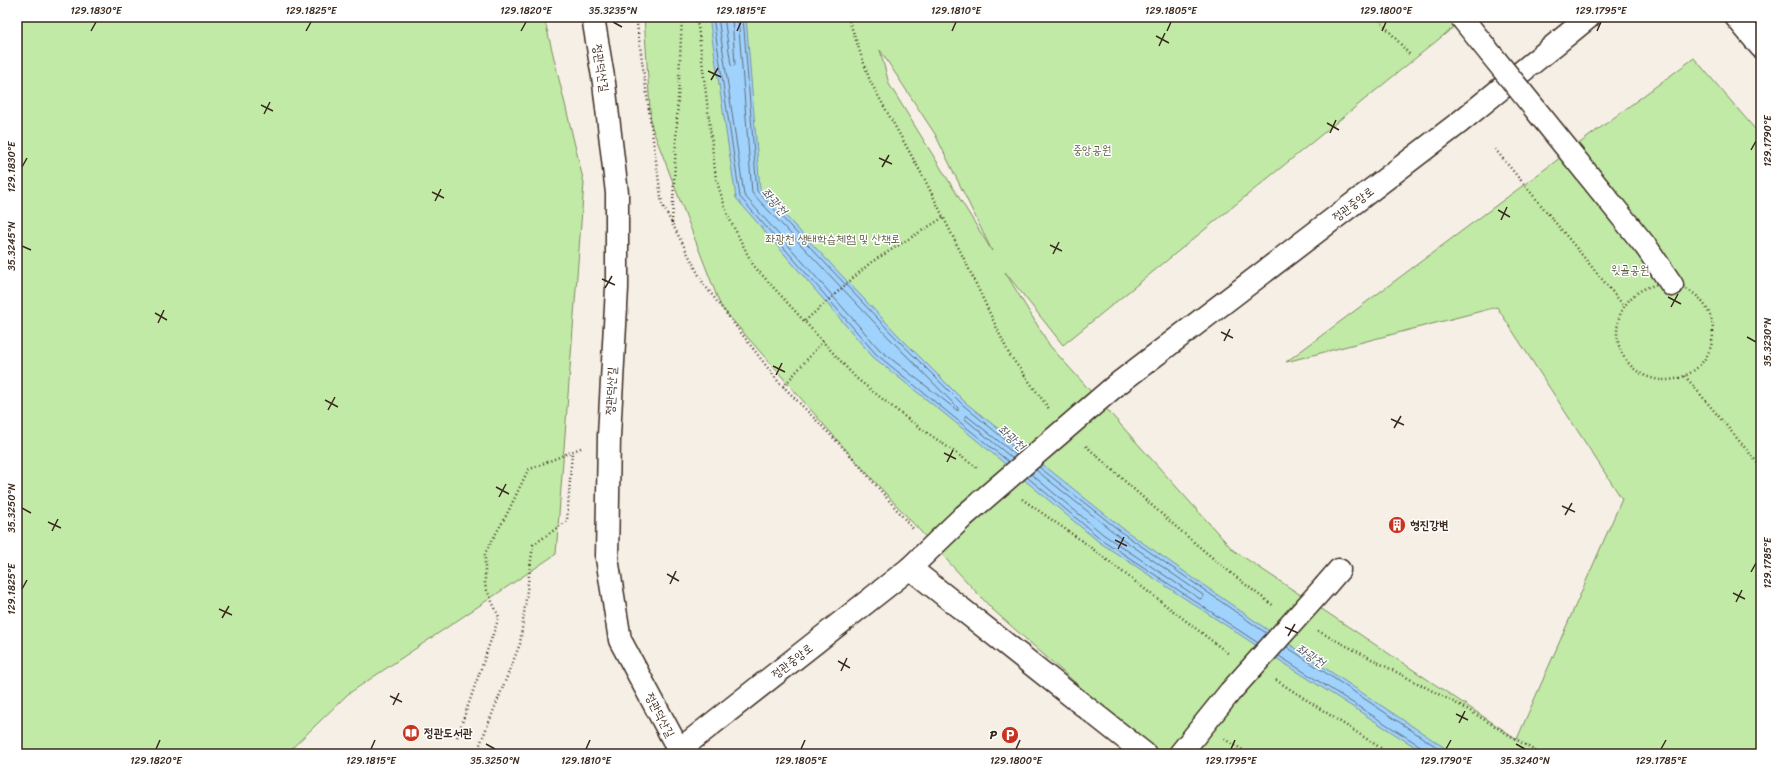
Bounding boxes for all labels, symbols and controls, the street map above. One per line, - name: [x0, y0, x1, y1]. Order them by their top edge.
- text: 129.1830°E: [70, 2, 123, 20]
- text: 129.1825°E: [285, 2, 338, 20]
- text: 129.1820°E: [500, 2, 553, 20]
- text: 35.3235°N: [589, 2, 637, 20]
- text: 129.1815°E: [716, 2, 767, 20]
- text: 129.1810°E: [931, 2, 982, 20]
- text: 129.1805°E: [1145, 2, 1198, 20]
- text: 129.1800°E: [1360, 2, 1413, 20]
- text: 129.1795°E: [1575, 2, 1628, 20]
- street label: 정관덕산길: [586, 42, 616, 94]
- text: 129.1790°E: [1759, 114, 1777, 167]
- park label: 중앙공원: [1073, 139, 1111, 161]
- text: 129.1830°E: [3, 140, 21, 193]
- street label: 정관중앙로: [1327, 181, 1379, 227]
- water label: 좌광천: [756, 182, 795, 222]
- text: 35.3245°N: [3, 221, 21, 271]
- park label: 좌광천 생태학습체험 및 산책로: [766, 228, 900, 250]
- park label: 윗골공원: [1611, 259, 1649, 281]
- text: 35.3230°N: [1759, 317, 1777, 366]
- street label: 정관덕산길: [599, 366, 623, 416]
- water label: 좌광천: [992, 418, 1032, 457]
- text: 35.3250°N: [3, 483, 21, 533]
- place label: 형진강변: [1410, 514, 1449, 536]
- building icon: 형진강변: [1387, 515, 1407, 535]
- text: 129.1785°E: [1759, 536, 1777, 589]
- text: 129.1825°E: [3, 562, 21, 615]
- street label: 정관중앙로: [766, 637, 818, 685]
- water label: 좌광천: [1291, 637, 1331, 674]
- street label: 정관덕산길: [639, 689, 681, 742]
- place label: 정관도서관: [424, 722, 473, 744]
- library icon: 정관도서관: [401, 723, 421, 743]
- place label: P: [990, 724, 998, 746]
- parking icon: P: [1000, 725, 1020, 745]
- text: 129.1820°E: [130, 752, 183, 770]
- text: 129.1815°E: [346, 752, 397, 770]
- text: 35.3250°N: [470, 752, 520, 770]
- text: 129.1810°E: [561, 752, 612, 770]
- text: 129.1805°E: [775, 752, 828, 770]
- text: 129.1800°E: [990, 752, 1043, 770]
- text: 129.1795°E: [1205, 752, 1258, 770]
- text: 129.1790°E: [1420, 752, 1473, 770]
- text: 35.3240°N: [1500, 752, 1550, 770]
- text: 129.1785°E: [1635, 752, 1688, 770]

